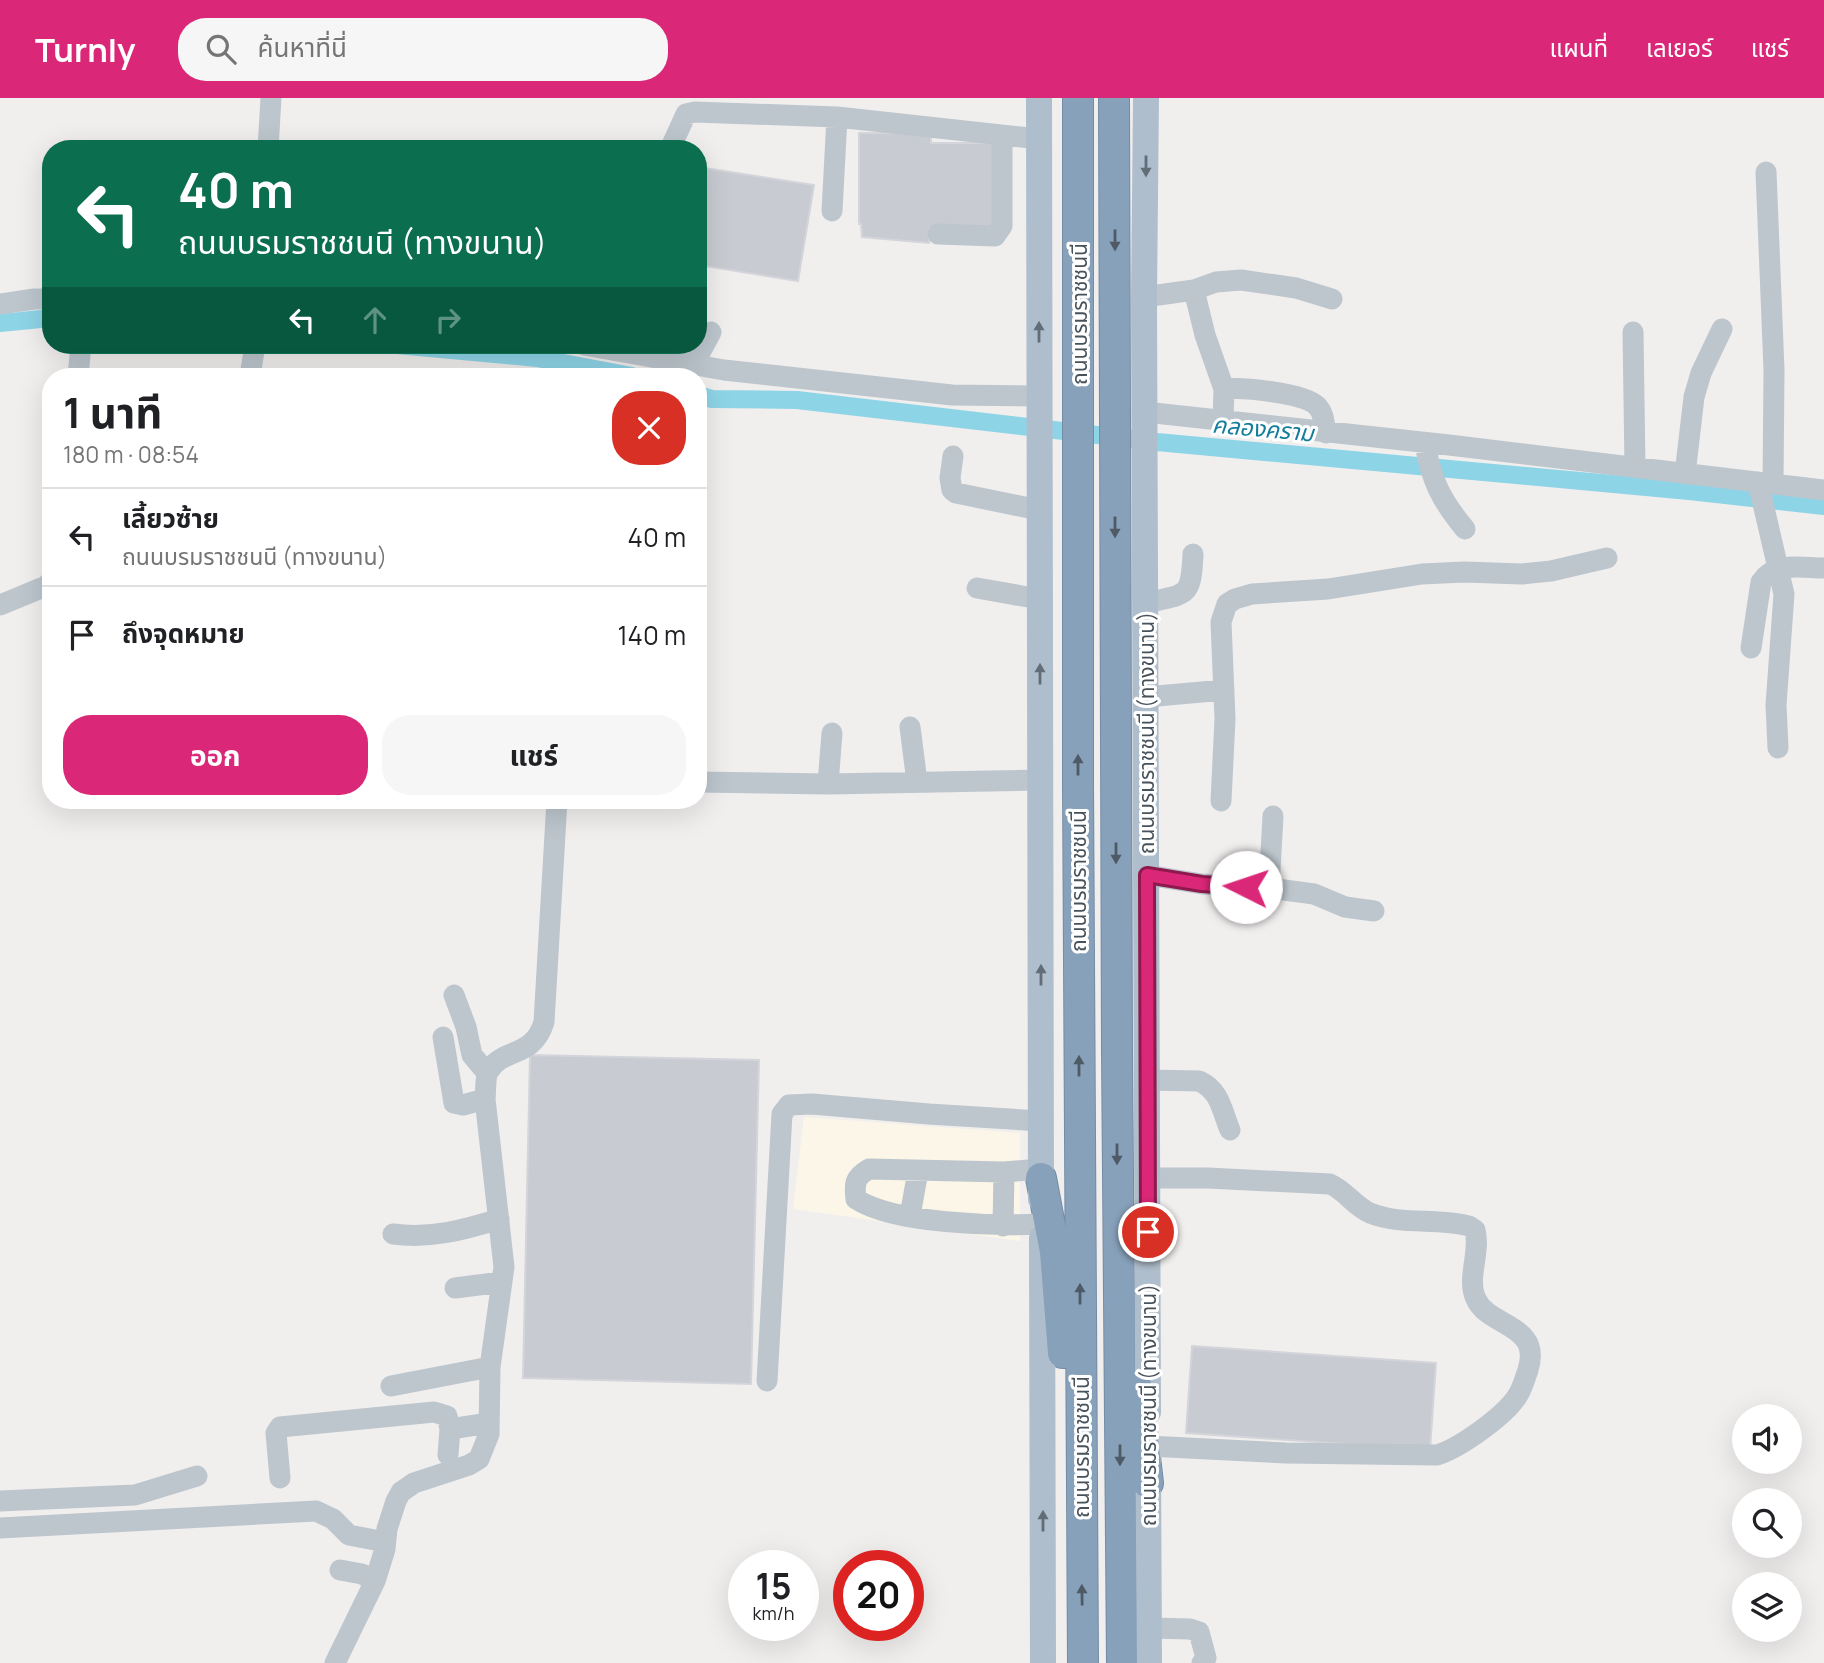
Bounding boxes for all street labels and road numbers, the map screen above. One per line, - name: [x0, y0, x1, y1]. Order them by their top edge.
- street label: ถนนบรมราชชนนี: [1065, 243, 1093, 385]
- street label: ถนนบรมราชชนนี (ทางขนาน): [1132, 612, 1160, 854]
- street label: ถนนบรมราชชนนี: [1064, 810, 1092, 952]
- street label: ถนนบรมราชชนนี (ทางขนาน): [1134, 1284, 1162, 1526]
- street label: ถนนบรมราชชนนี: [1067, 1376, 1095, 1518]

